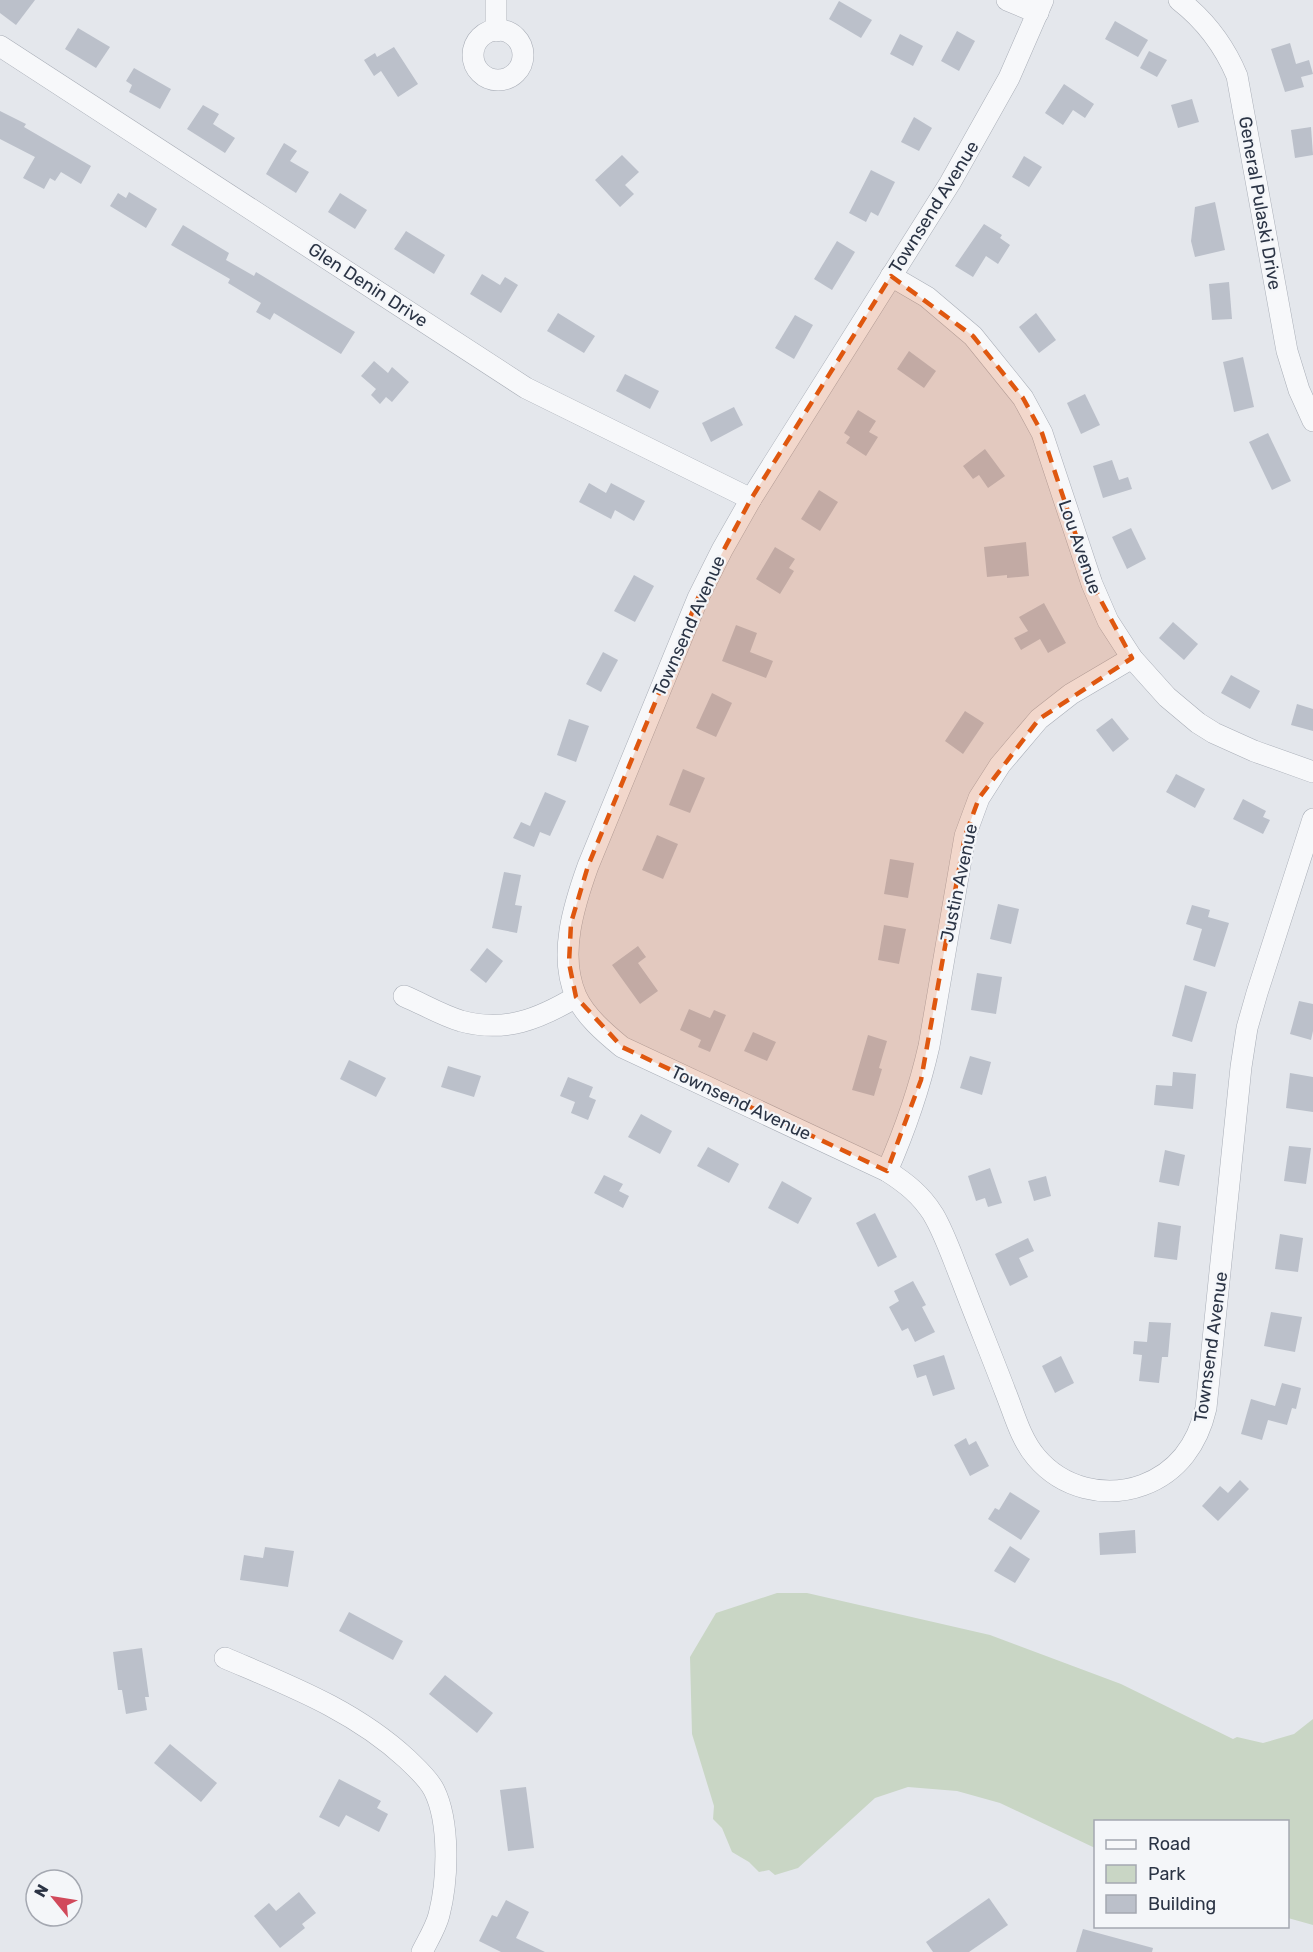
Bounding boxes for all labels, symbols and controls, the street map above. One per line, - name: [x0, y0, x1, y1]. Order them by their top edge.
- street label: General Pulaski Drive: [1234, 114, 1286, 292]
- street label: Townsend Avenue: [884, 137, 984, 277]
- street label: Glen Denin Drive: [304, 238, 432, 332]
- street label: Lou Avenue: [1054, 497, 1106, 597]
- street label: Townsend Avenue: [648, 552, 730, 700]
- street label: Justin Avenue: [936, 822, 982, 944]
- street label: Townsend Avenue: [667, 1061, 815, 1145]
- street label: Townsend Avenue: [1190, 1270, 1232, 1424]
- legend: [1094, 1820, 1289, 1928]
- text: Road: [1148, 1833, 1191, 1855]
- text: Park: [1148, 1863, 1186, 1885]
- north arrow: [24, 1868, 84, 1928]
- text: N: [30, 1881, 53, 1900]
- text: Building: [1148, 1893, 1216, 1915]

